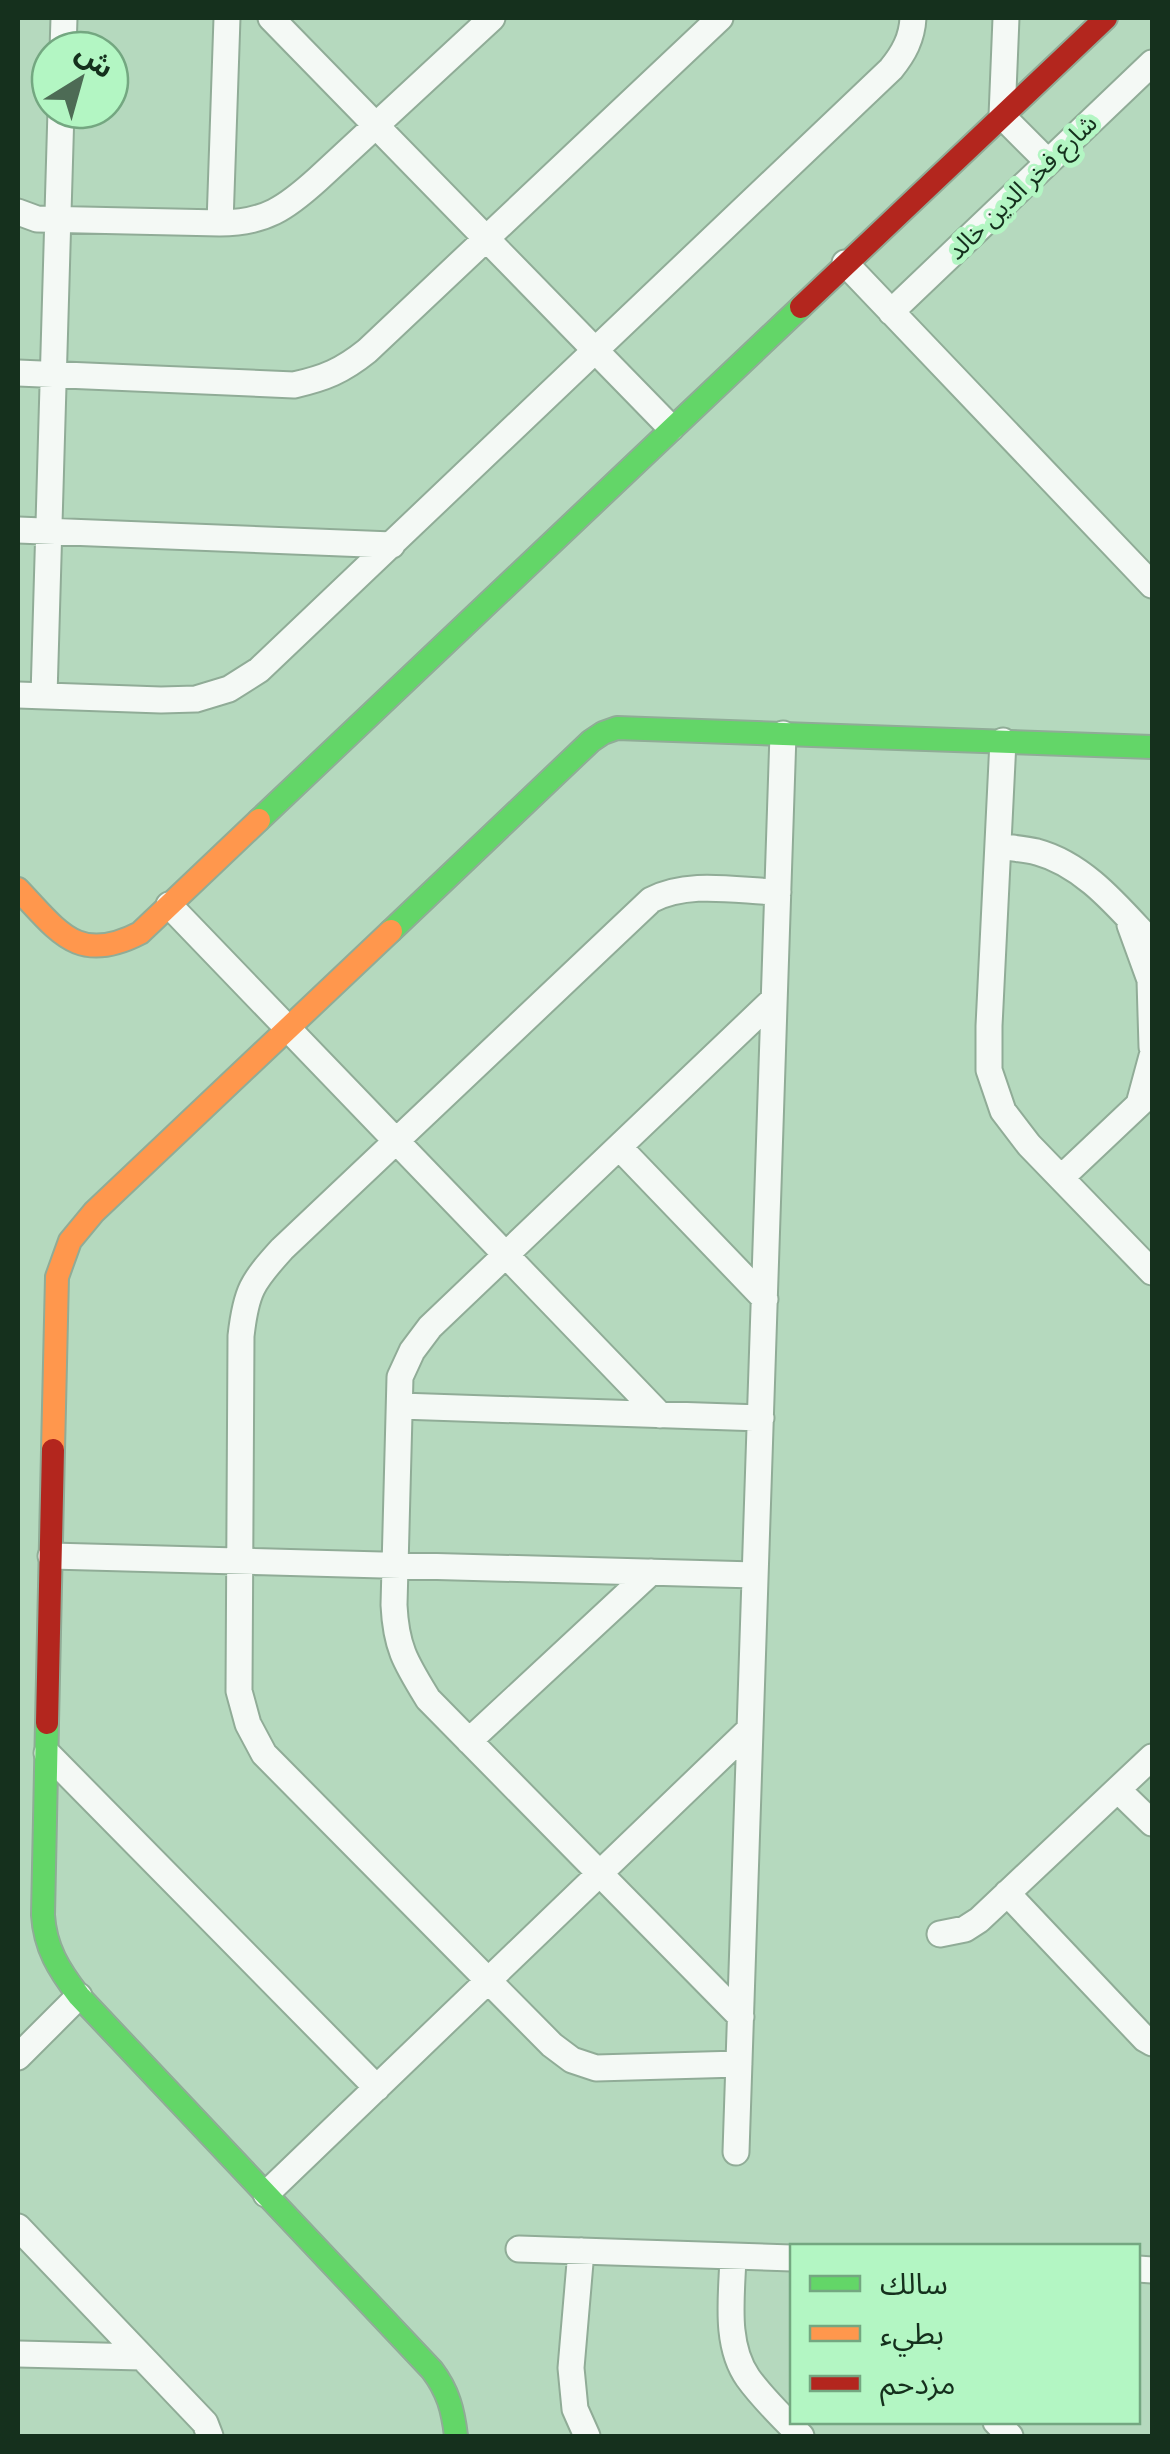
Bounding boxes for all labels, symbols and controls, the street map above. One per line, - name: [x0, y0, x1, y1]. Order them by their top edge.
- north arrow: [30, 30, 130, 130]
- text: ش: [69, 36, 120, 85]
- street label: شارع فخر الدين خالد: [941, 108, 1105, 268]
- legend: [790, 2244, 1140, 2424]
- text: سالك: [880, 2266, 948, 2301]
- text: بطيء: [880, 2316, 944, 2357]
- text: مزدحم: [880, 2366, 956, 2407]

